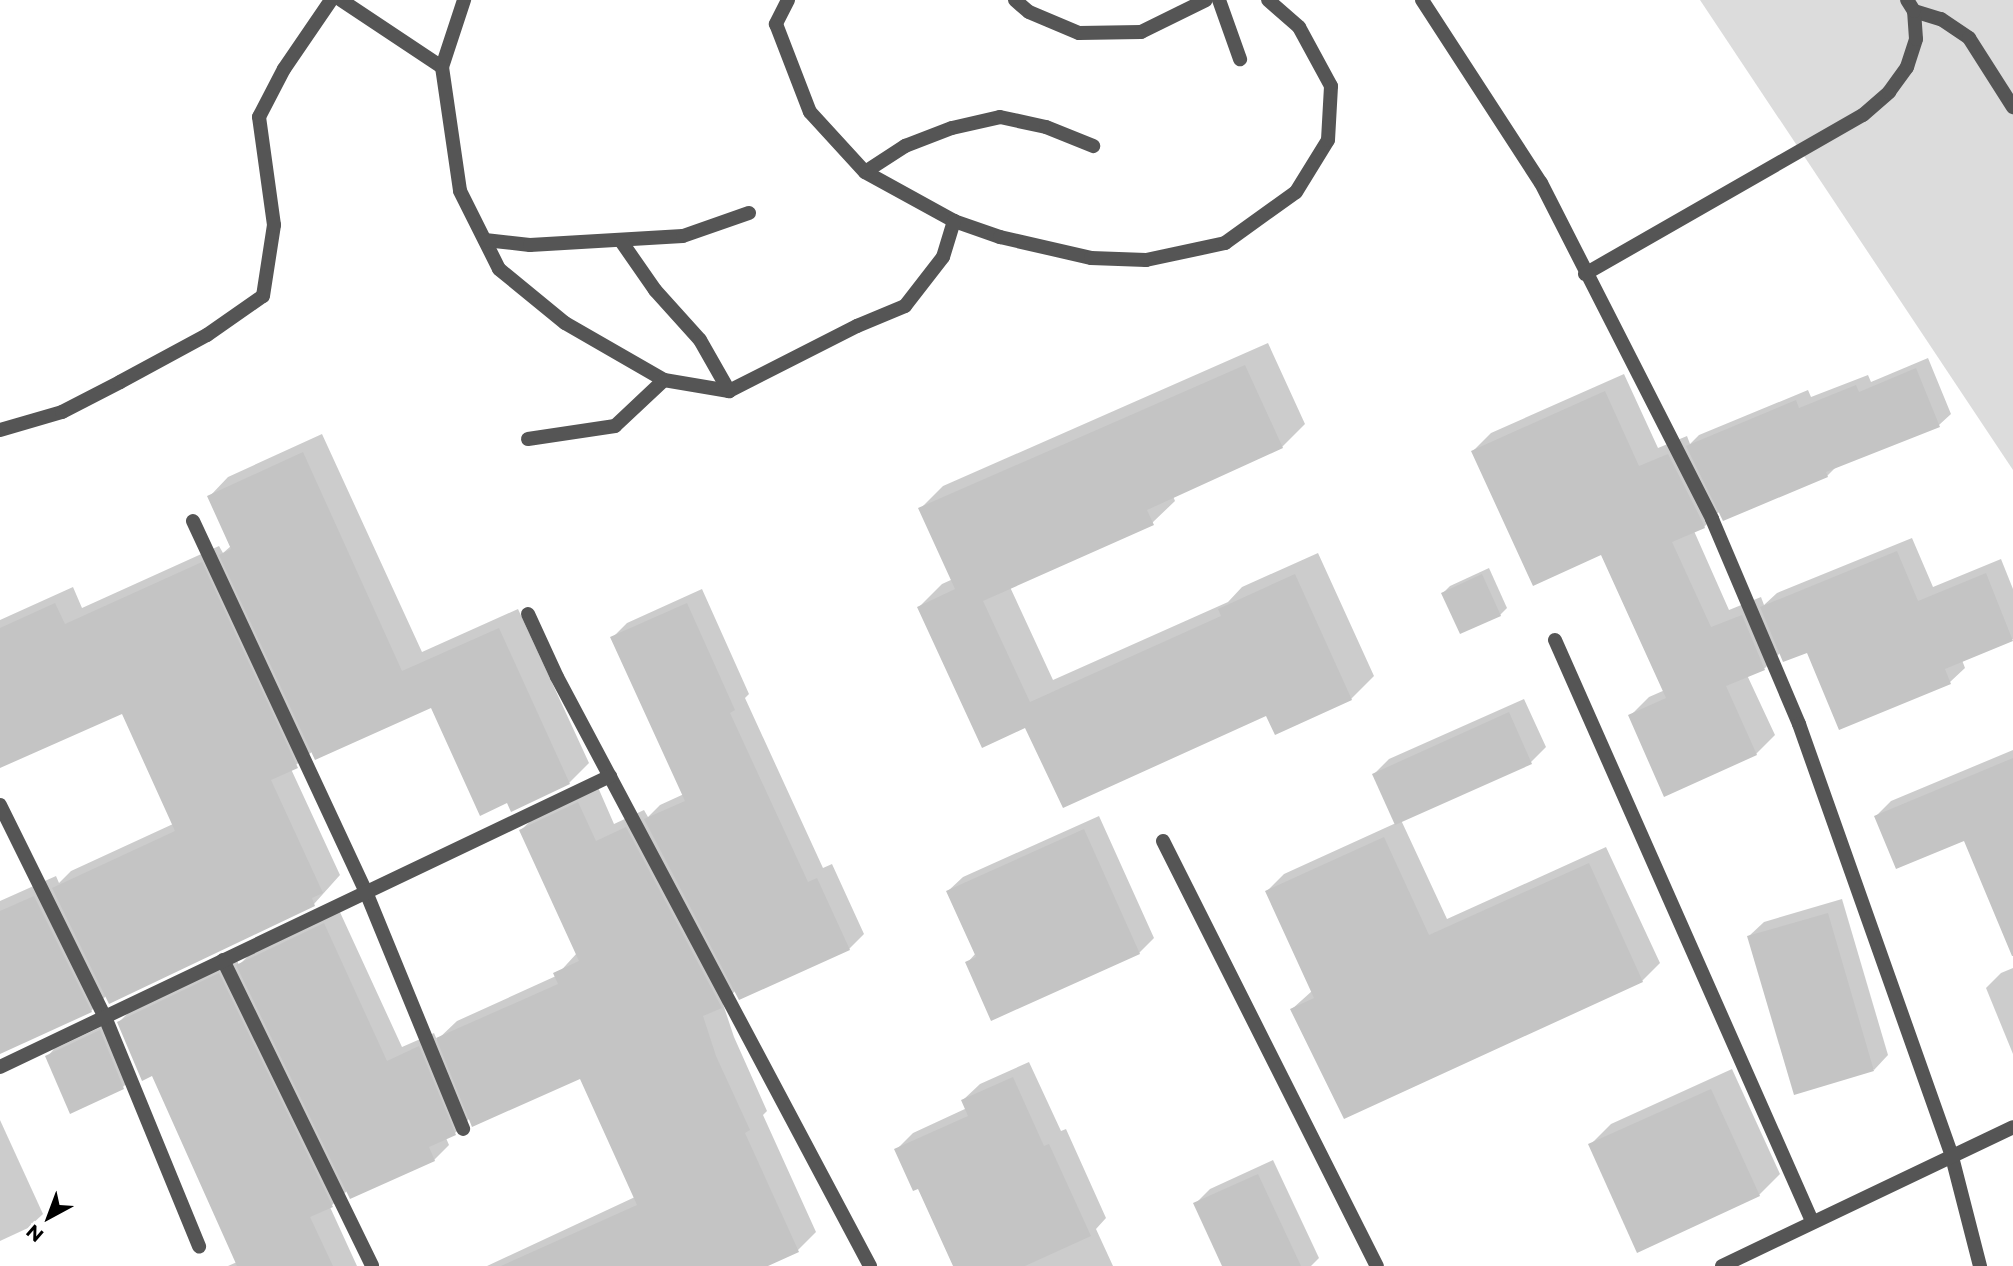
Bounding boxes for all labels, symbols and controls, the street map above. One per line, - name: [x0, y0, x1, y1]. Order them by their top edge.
- north arrow: [14, 1182, 84, 1252]
- text: N: [22, 1220, 48, 1247]

